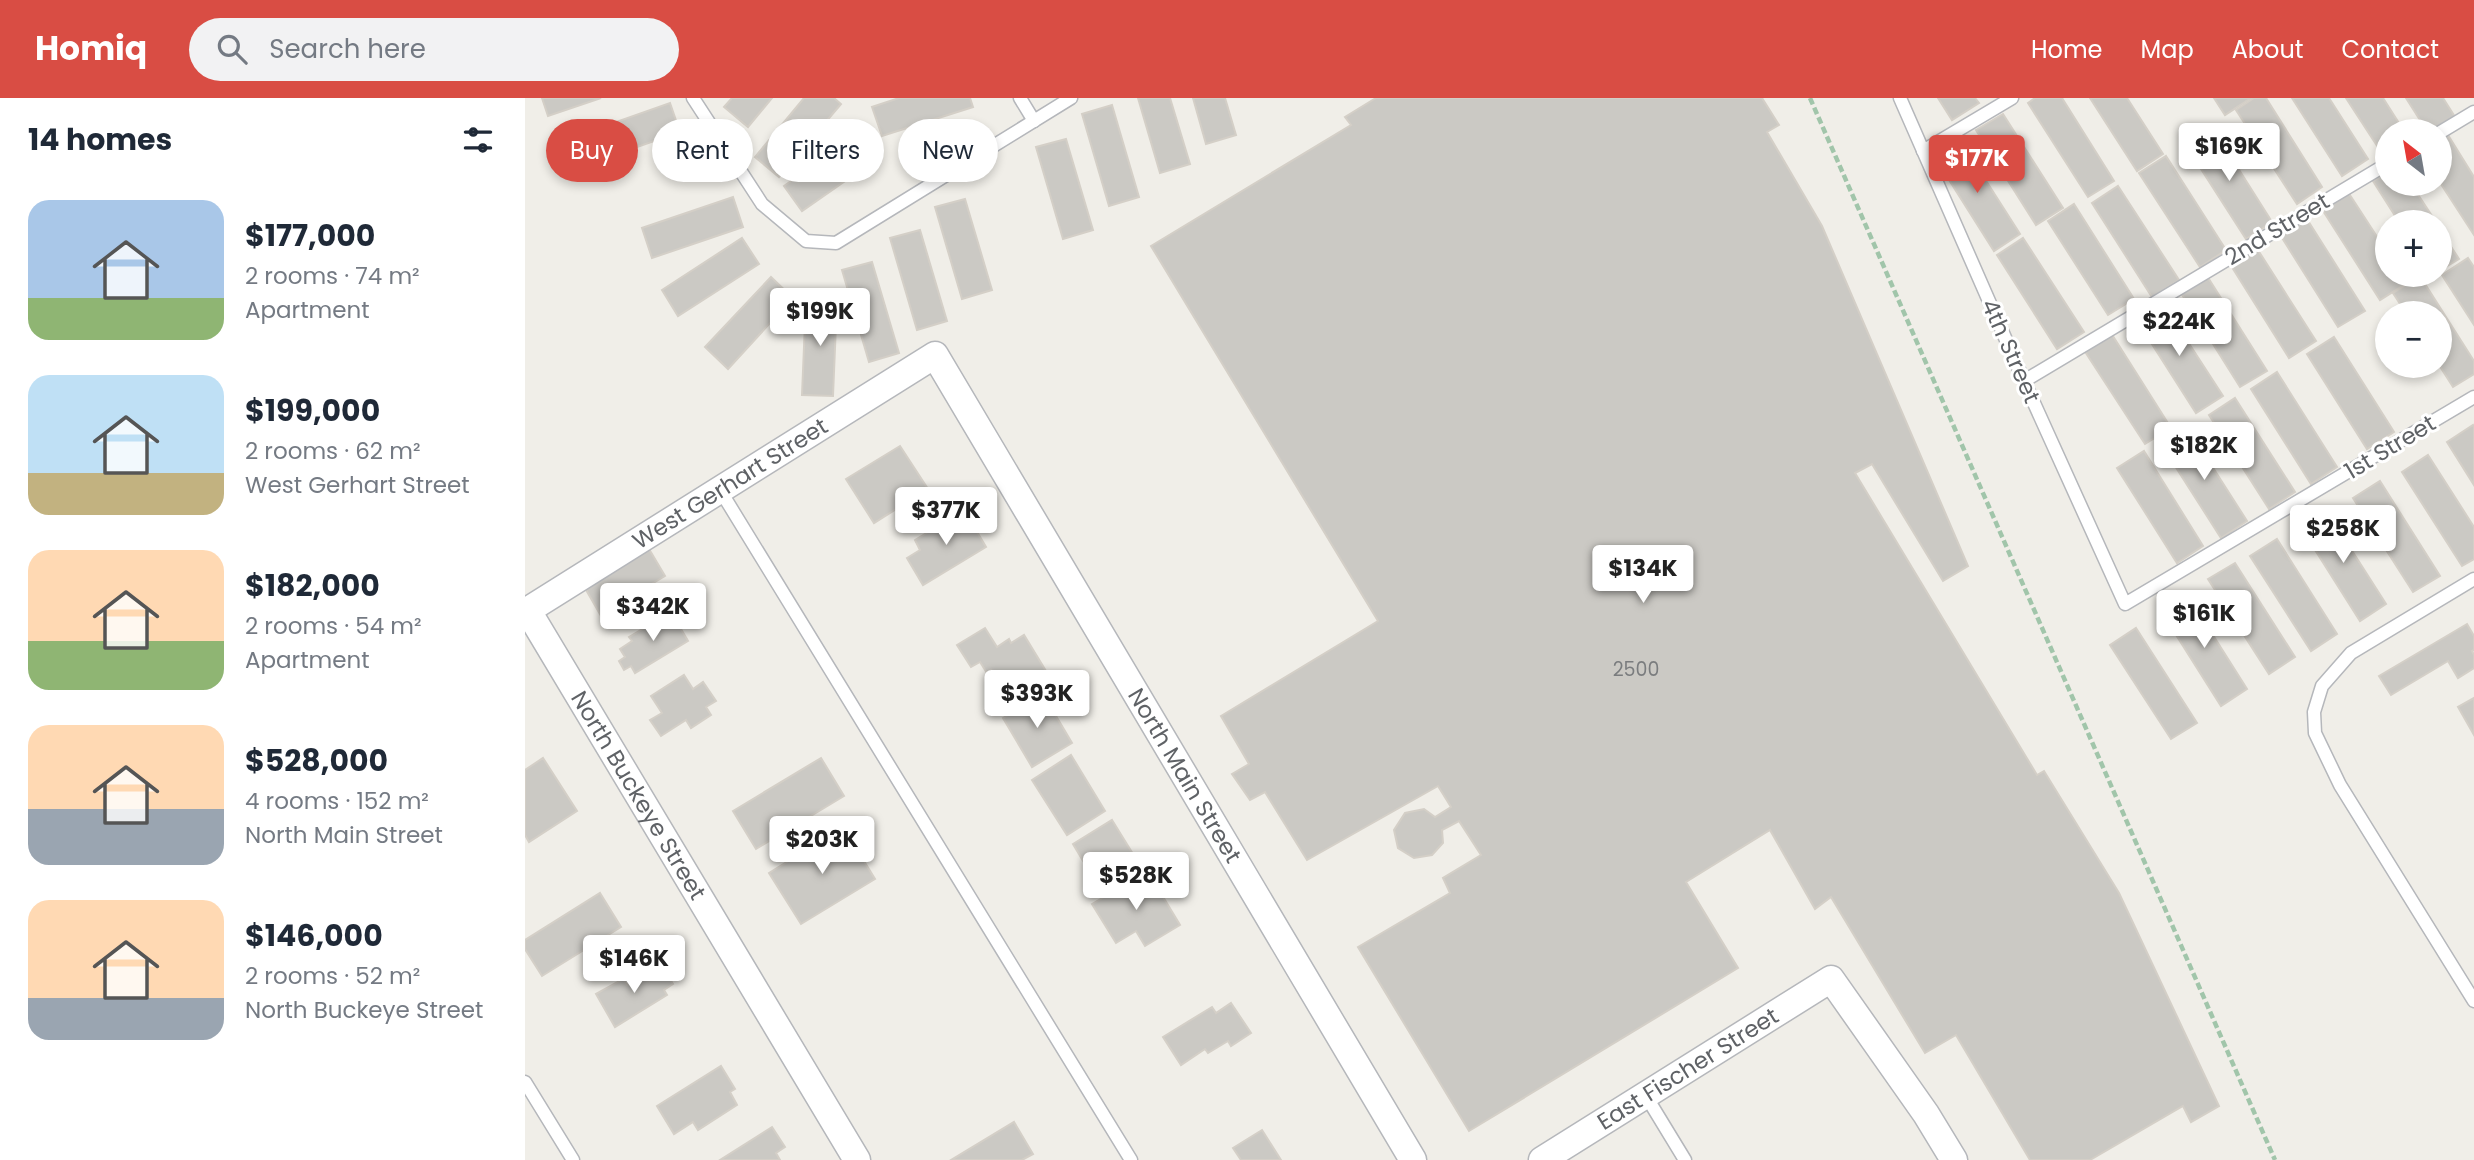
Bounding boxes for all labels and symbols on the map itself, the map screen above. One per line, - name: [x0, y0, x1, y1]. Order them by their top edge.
- north arrow: [2375, 119, 2452, 196]
- pin: $169K: [2180, 123, 2278, 183]
- pin: $177K: [1928, 136, 2026, 195]
- street label: 2nd Street: [2219, 185, 2335, 273]
- pin: $199K: [771, 288, 869, 348]
- street label: 4th Street: [1974, 294, 2048, 408]
- pin: $224K: [2130, 299, 2228, 358]
- street label: 1st Street: [2338, 407, 2442, 487]
- street label: West Gerhart Street: [626, 410, 834, 557]
- pin: $182K: [2155, 422, 2253, 482]
- pin: $377K: [897, 488, 995, 547]
- pin: $258K: [2294, 505, 2392, 565]
- pin: $134K: [1594, 546, 1692, 605]
- pin: $342K: [604, 584, 702, 643]
- pin: $161K: [2155, 590, 2253, 650]
- house number: 2500: [1613, 656, 1659, 683]
- pin: $393K: [988, 670, 1086, 730]
- street label: North Main Street: [1120, 682, 1249, 869]
- street label: North Buckeye Street: [564, 685, 714, 906]
- pin: $203K: [773, 816, 871, 876]
- pin: $528K: [1087, 852, 1185, 912]
- pin: $146K: [585, 936, 683, 995]
- street label: East Fischer Street: [1591, 1000, 1785, 1138]

